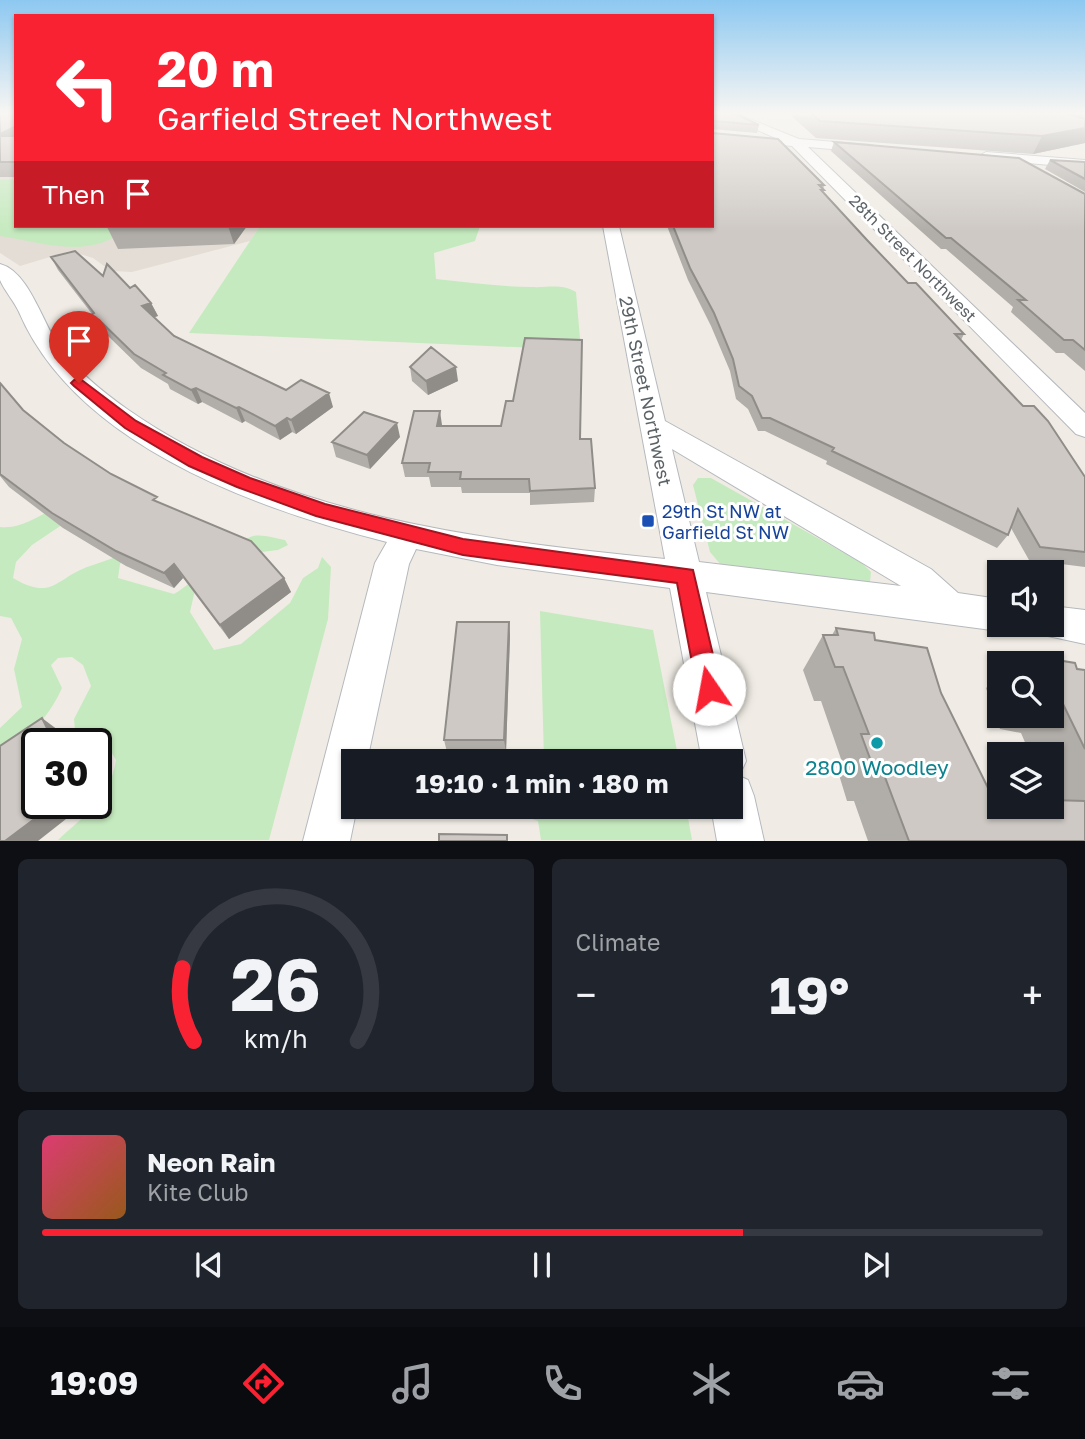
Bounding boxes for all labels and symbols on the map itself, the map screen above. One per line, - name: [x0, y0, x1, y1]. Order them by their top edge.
- street label: 28th Street Northwest: [845, 190, 981, 326]
- street label: 29th Street Northwest: [615, 294, 677, 488]
- pin: [49, 311, 109, 383]
- place label: 29th St NW at Garfield St NW: [662, 500, 789, 543]
- marker: 29th St NW at Garfield St NW: [640, 513, 656, 529]
- position arrow: [672, 652, 746, 726]
- speed limit sign: 30: [21, 728, 112, 819]
- marker: 2800 Woodley: [869, 735, 885, 751]
- place label: 2800 Woodley: [805, 754, 949, 780]

